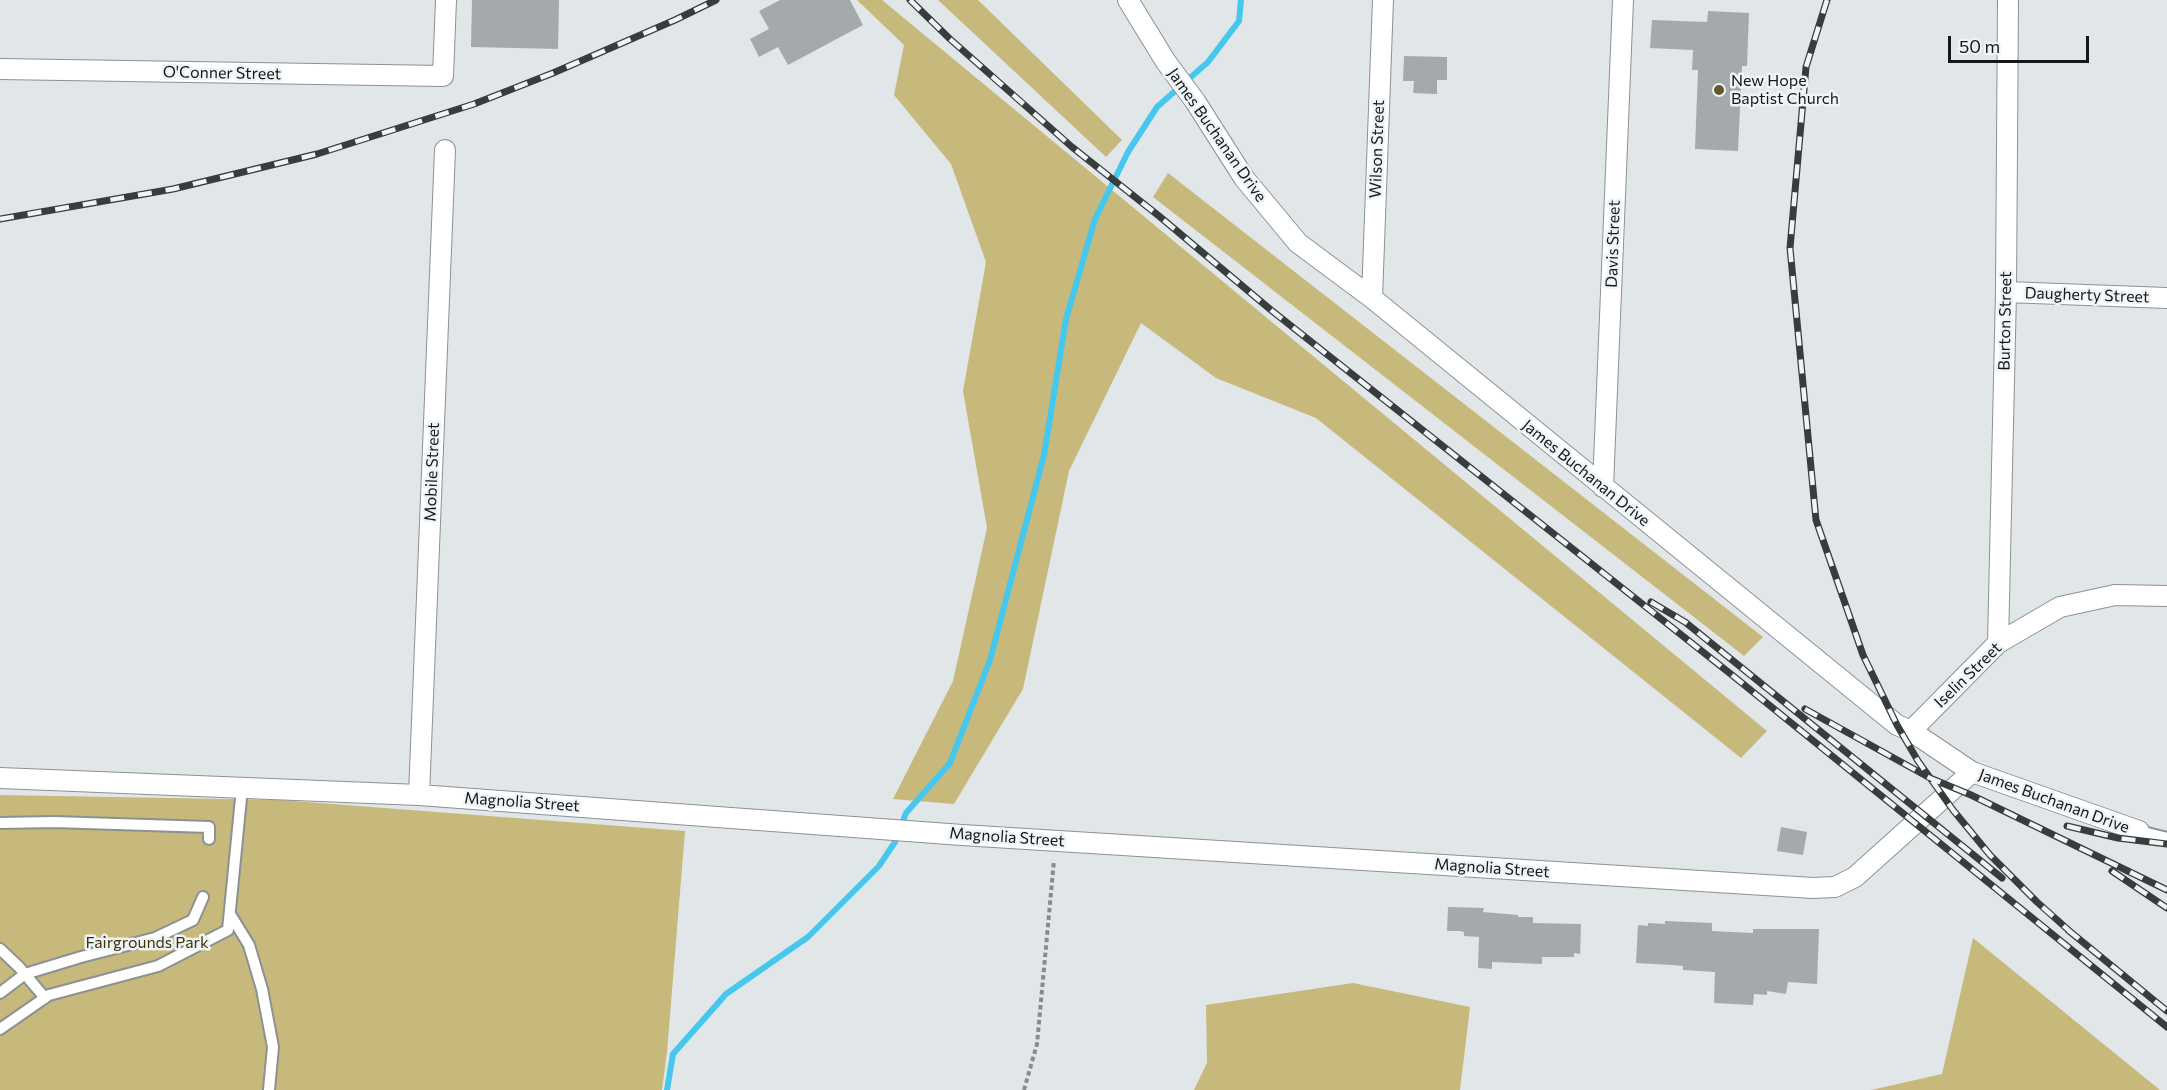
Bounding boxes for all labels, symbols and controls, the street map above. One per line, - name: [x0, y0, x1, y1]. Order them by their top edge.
- scale bar: [1951, 24, 2092, 62]
- text: 50 m: [1959, 35, 2000, 57]
- street label: O'Conner Street: [163, 62, 281, 84]
- street label: James Buchanan Drive: [1164, 64, 1270, 206]
- place label: New Hope Baptist Church: [1731, 71, 1839, 109]
- marker: New Hope Baptist Church: [1712, 83, 1726, 97]
- street label: Wilson Street: [1366, 99, 1388, 199]
- street label: Davis Street: [1602, 200, 1624, 288]
- street label: Burton Street: [1995, 271, 2015, 371]
- street label: Daugherty Street: [2024, 283, 2150, 307]
- street label: James Buchanan Drive: [1518, 416, 1654, 530]
- street label: Mobile Street: [421, 422, 443, 522]
- street label: Iselin Street: [1930, 638, 2006, 712]
- street label: James Buchanan Drive: [1976, 765, 2132, 837]
- street label: Magnolia Street: [464, 788, 580, 816]
- street label: Magnolia Street: [949, 823, 1065, 851]
- street label: Magnolia Street: [1434, 854, 1550, 882]
- park label: Fairgrounds Park: [85, 933, 209, 953]

